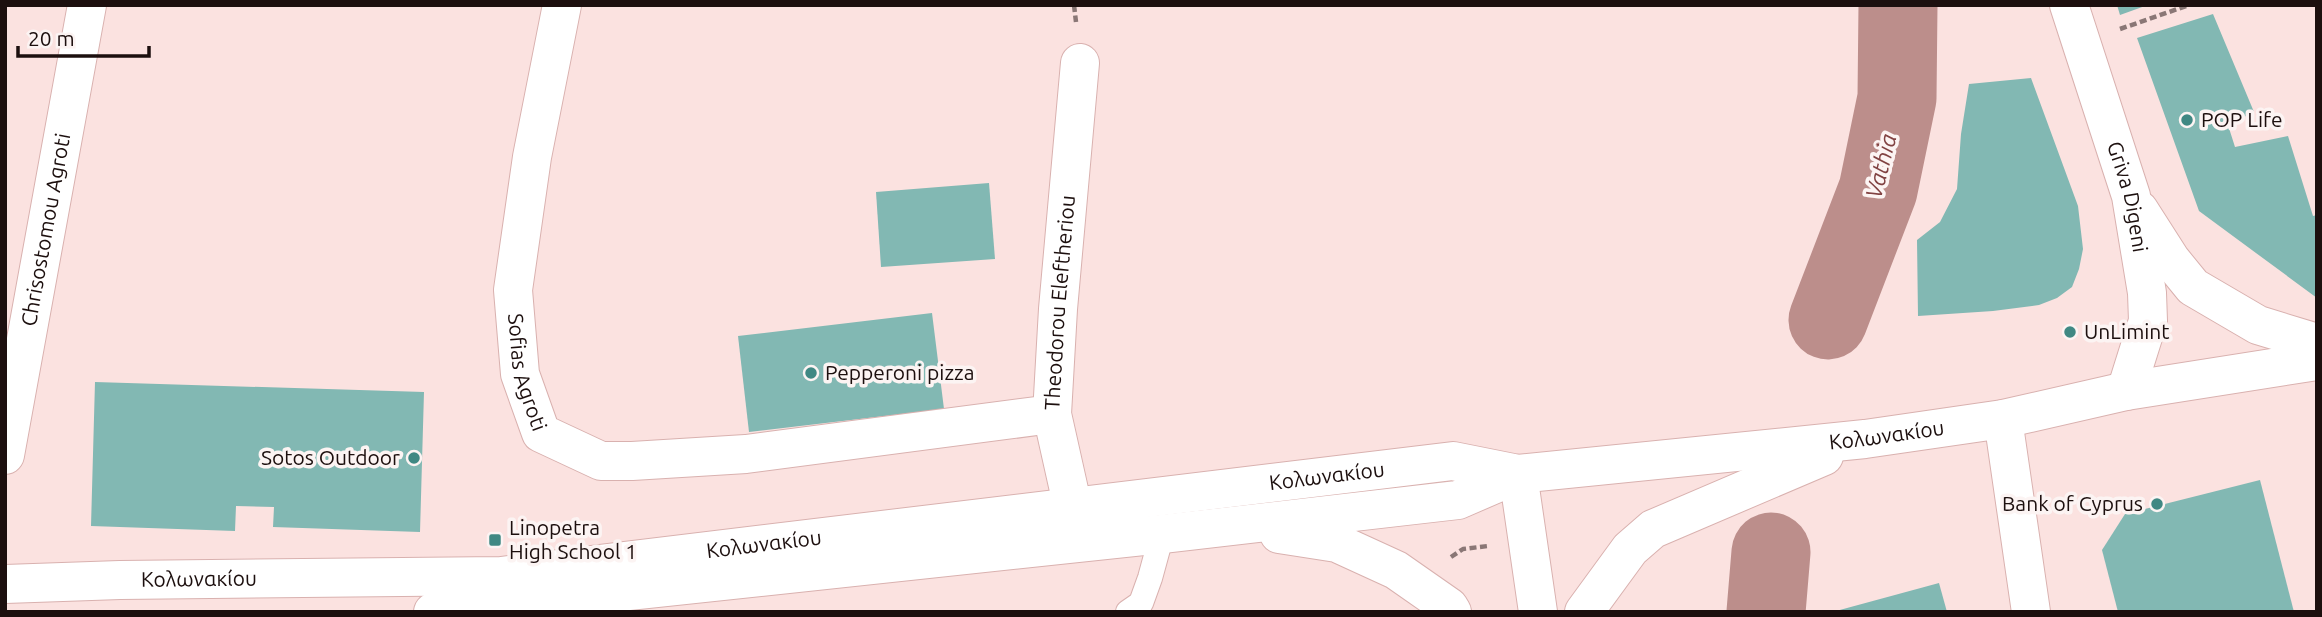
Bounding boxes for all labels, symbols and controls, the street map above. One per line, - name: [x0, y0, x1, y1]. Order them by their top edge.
- scale bar: [18, 14, 149, 58]
- text: 20 m: [28, 26, 75, 50]
- place label: POP Life: [2201, 107, 2283, 131]
- marker: POP Life: [2179, 112, 2195, 128]
- street label: Chrisostomou Agroti: [16, 131, 74, 328]
- water label: Vathia: [1860, 131, 1901, 201]
- street label: Griva Digeni: [2103, 138, 2153, 254]
- street label: Theodorou Eleftheriou: [1039, 194, 1079, 411]
- street label: Sofias Agroti: [504, 312, 552, 434]
- place label: UnLimint: [2084, 319, 2170, 343]
- marker: UnLimint: [2062, 324, 2078, 340]
- place label: Pepperoni pizza: [825, 360, 974, 384]
- marker: Pepperoni pizza: [803, 365, 819, 381]
- street label: Κολωνακίου: [1828, 415, 1946, 454]
- place label: Sotos Outdoor: [261, 445, 400, 469]
- marker: Sotos Outdoor: [406, 450, 422, 466]
- street label: Κολωνακίου: [1268, 456, 1386, 494]
- place label: Bank of Cyprus: [2002, 491, 2143, 515]
- marker: Bank of Cyprus: [2149, 496, 2165, 512]
- place label: Linopetra High School 1: [509, 515, 637, 563]
- street label: Κολωνακίου: [705, 524, 823, 562]
- marker: Linopetra High School 1: [487, 532, 503, 548]
- street label: Κολωνακίου: [141, 566, 257, 591]

